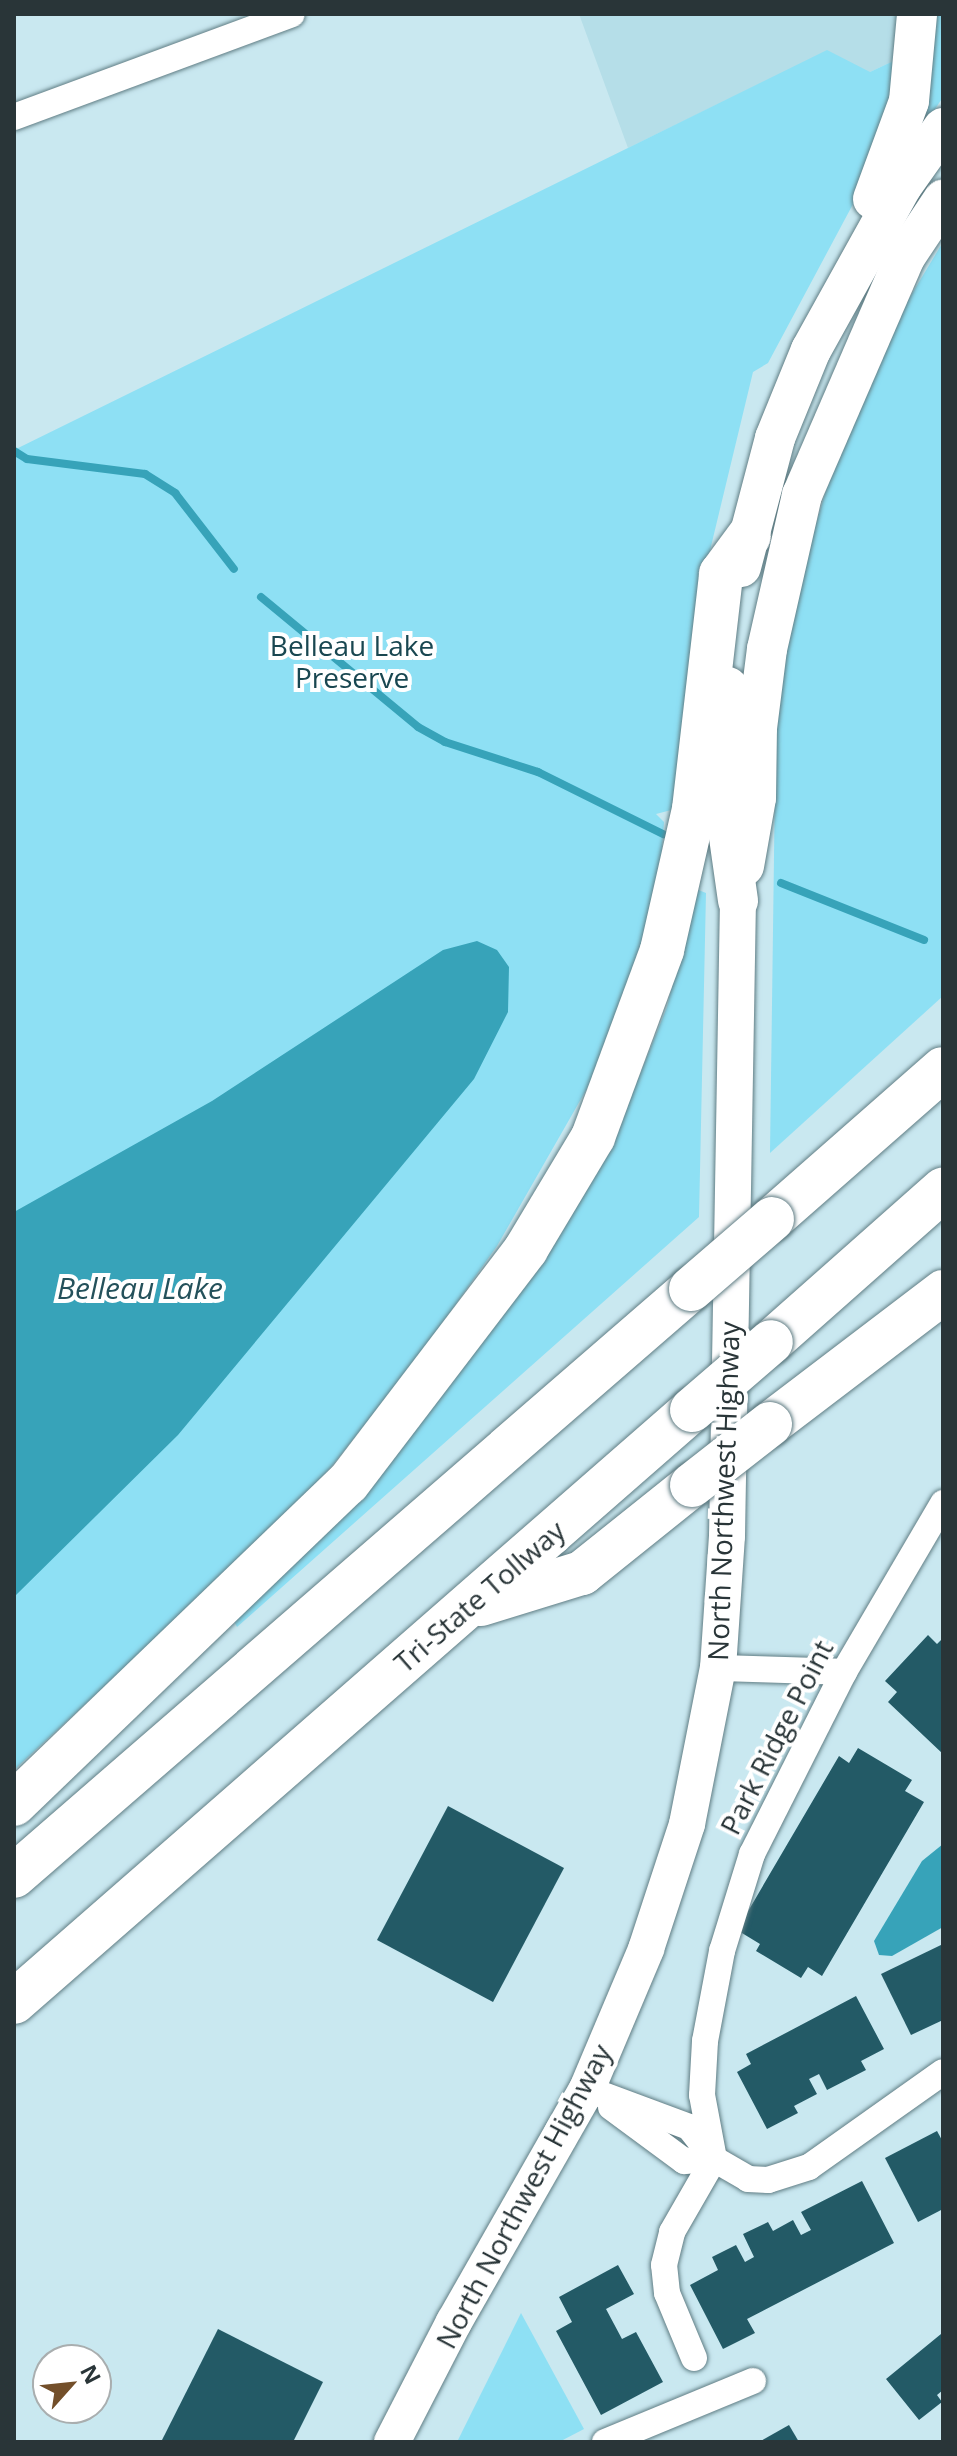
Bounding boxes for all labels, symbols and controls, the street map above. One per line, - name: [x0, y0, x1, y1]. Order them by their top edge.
- park label: Belleau Lake Preserve: [270, 628, 434, 694]
- water label: Belleau Lake: [57, 1270, 223, 1306]
- street label: North Northwest Highway: [700, 1321, 746, 1661]
- street label: Tri-State Tollway: [387, 1513, 571, 1679]
- street label: Park Ridge Point: [713, 1634, 839, 1840]
- street label: North Northwest Highway: [428, 2038, 618, 2354]
- north arrow: [32, 2344, 112, 2424]
- text: N: [74, 2359, 109, 2389]

